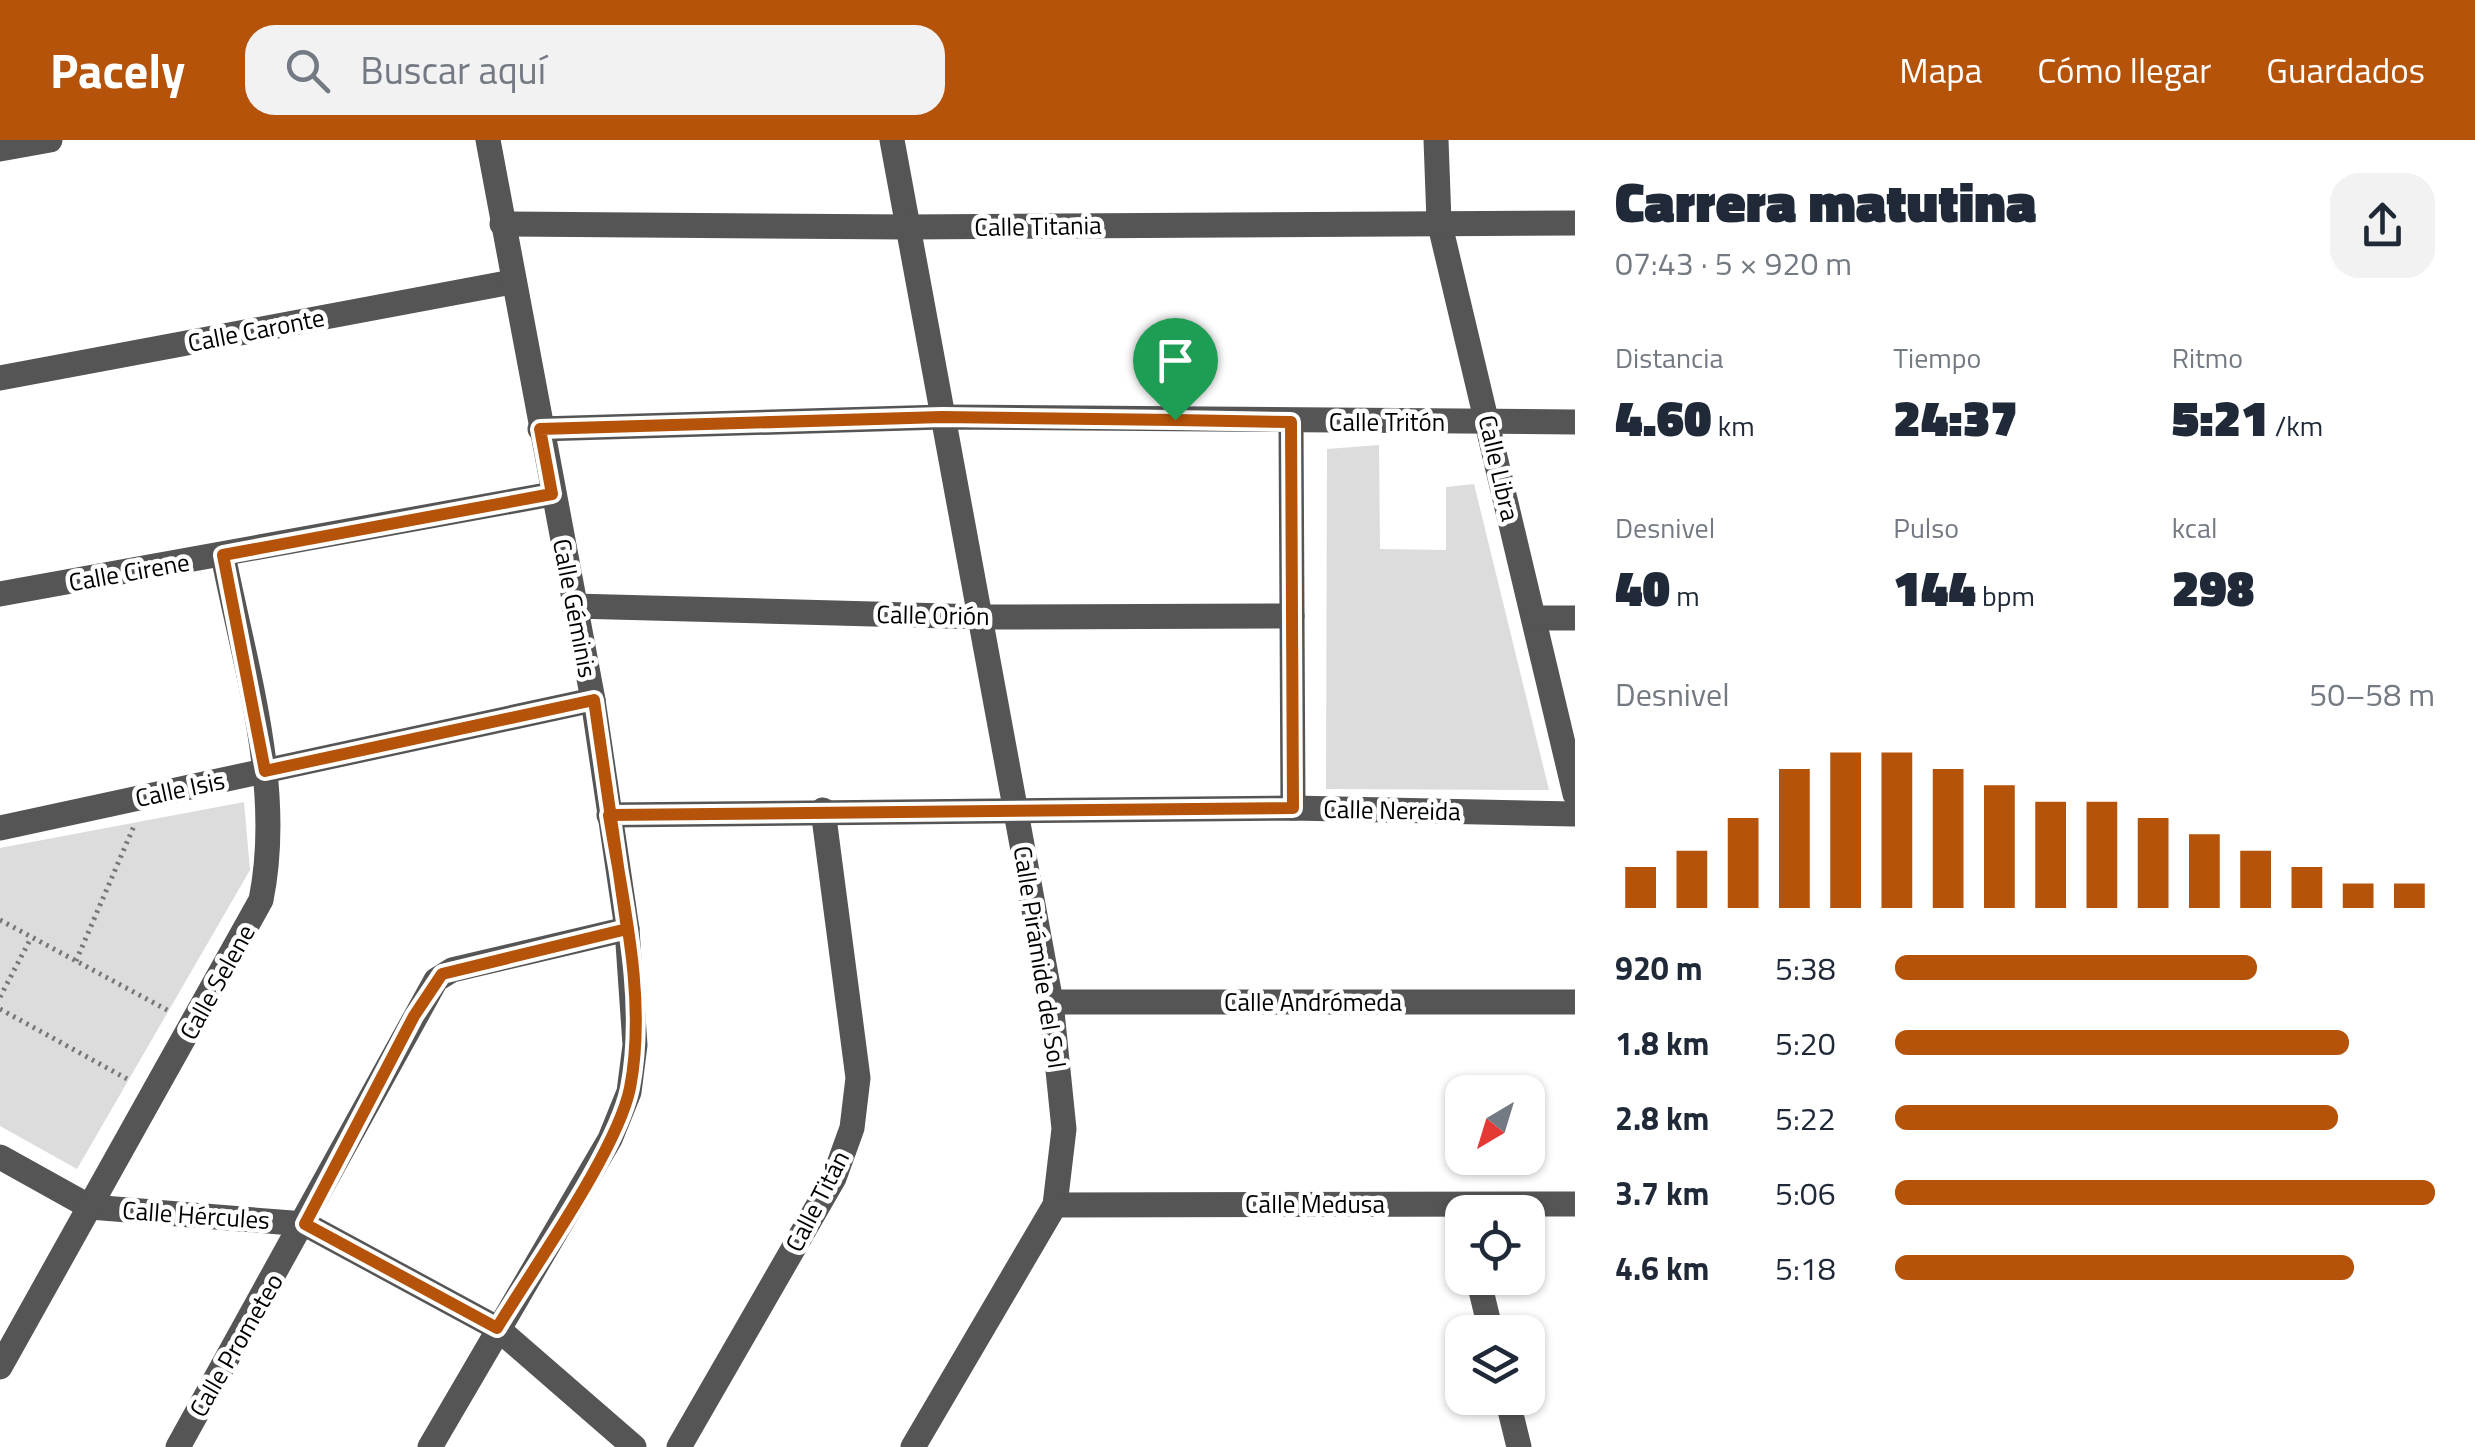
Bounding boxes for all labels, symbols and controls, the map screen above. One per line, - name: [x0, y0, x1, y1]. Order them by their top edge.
- search box: [245, 25, 945, 115]
- text: Pacely: [50, 34, 185, 107]
- text: Buscar aquí: [360, 41, 546, 99]
- icon: search: [280, 43, 335, 98]
- text: Mapa: [1899, 43, 1982, 97]
- text: Cómo llegar: [2037, 43, 2211, 97]
- text: Guardados: [2266, 43, 2425, 97]
- text: Carrera matutina: [1615, 160, 2037, 243]
- button: share: [2330, 173, 2435, 278]
- street label: Calle Titania: [974, 206, 1102, 246]
- text: 07:43 · 5 × 920 m: [1615, 239, 1852, 287]
- street label: Calle Caronte: [185, 298, 327, 362]
- pin: [1133, 318, 1218, 421]
- icon: arrive: [1148, 333, 1203, 388]
- text: Distancia: [1615, 336, 1723, 379]
- text: Tiempo: [1893, 336, 1981, 379]
- text: Ritmo: [2172, 336, 2243, 379]
- text: 4.60: [1615, 379, 1712, 455]
- text: 24:37: [1893, 379, 2018, 455]
- text: 5:21: [2172, 379, 2269, 455]
- street label: Calle Tritón: [1329, 403, 1445, 441]
- text: km: [1712, 404, 1755, 447]
- text: /km: [2269, 404, 2323, 447]
- street label: Calle Libra: [1468, 411, 1530, 525]
- text: Desnivel: [1615, 506, 1715, 549]
- text: Pulso: [1893, 506, 1959, 549]
- text: kcal: [2172, 506, 2217, 549]
- street label: Calle Géminis: [543, 535, 607, 681]
- street label: Calle Cirene: [66, 543, 192, 601]
- text: 40: [1615, 549, 1670, 625]
- text: 144: [1893, 549, 1976, 625]
- text: 298: [2172, 549, 2254, 625]
- text: m: [1670, 574, 1700, 617]
- text: bpm: [1976, 574, 2035, 617]
- street label: Calle Orión: [876, 595, 990, 635]
- text: Desnivel: [1615, 670, 1730, 718]
- text: 50–58 m: [2309, 670, 2435, 718]
- street label: Calle Isis: [132, 761, 228, 817]
- street label: Calle Nereida: [1323, 790, 1462, 830]
- street label: Calle Pirámide del Sol: [1004, 843, 1076, 1071]
- street label: Calle Selene: [170, 917, 264, 1047]
- text: 920 m: [1615, 944, 1703, 992]
- text: 5:38: [1775, 944, 1836, 992]
- street label: Calle Andrómeda: [1224, 983, 1403, 1021]
- text: 1.8 km: [1615, 1019, 1709, 1067]
- text: 5:20: [1775, 1019, 1836, 1067]
- north arrow: [1445, 1075, 1545, 1175]
- map controls: [1445, 1075, 1545, 1415]
- text: 2.8 km: [1615, 1094, 1709, 1142]
- text: 5:22: [1775, 1094, 1836, 1142]
- street label: Calle Titán: [775, 1144, 859, 1258]
- text: 3.7 km: [1615, 1169, 1709, 1217]
- text: 5:06: [1775, 1169, 1836, 1217]
- street label: Calle Medusa: [1245, 1185, 1385, 1223]
- street label: Calle Hércules: [121, 1191, 271, 1239]
- button: locate: [1445, 1195, 1545, 1295]
- text: 4.6 km: [1615, 1244, 1709, 1292]
- text: 5:18: [1775, 1244, 1836, 1292]
- street label: Calle Prometeo: [179, 1266, 293, 1424]
- button: layers: [1445, 1315, 1545, 1415]

